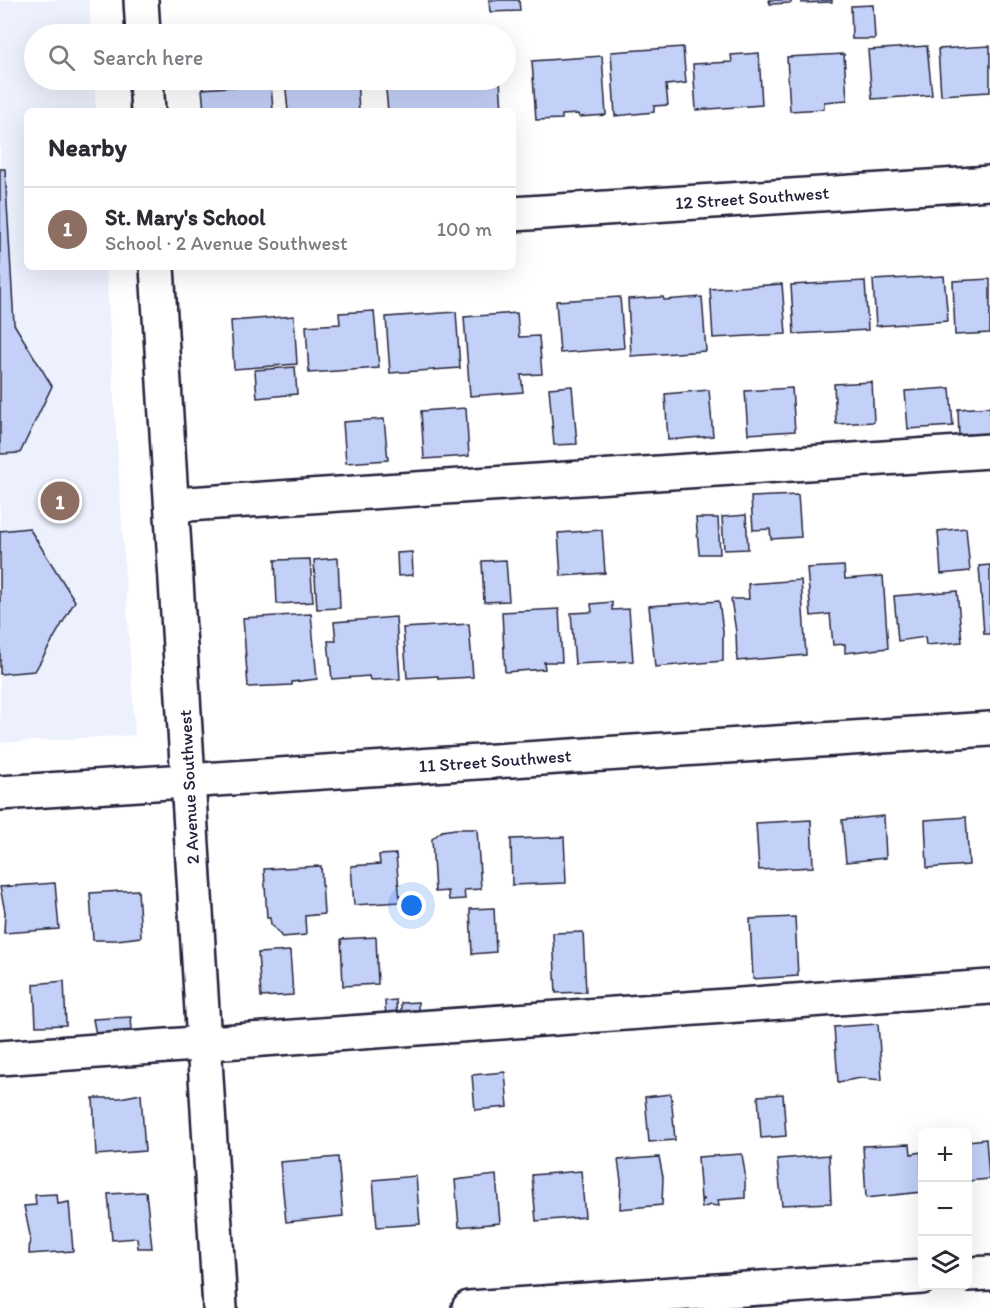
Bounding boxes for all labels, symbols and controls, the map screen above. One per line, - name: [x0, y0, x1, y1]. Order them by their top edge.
- search box: [24, 24, 516, 90]
- icon: search: [45, 41, 78, 74]
- text: Search here: [93, 44, 203, 71]
- text: Nearby: [48, 131, 127, 163]
- street label: 12 Street Southwest: [674, 182, 830, 214]
- text: St. Mary's School: [105, 204, 266, 231]
- text: 1: [63, 217, 72, 241]
- text: 100 m: [437, 217, 492, 241]
- text: School · 2 Avenue Southwest: [105, 231, 348, 255]
- pin: 1: [40, 478, 80, 524]
- street label: 2 Avenue Southwest: [174, 709, 204, 865]
- street label: 11 Street Southwest: [418, 745, 572, 777]
- your location: [397, 891, 426, 920]
- map controls: [918, 1128, 972, 1290]
- button: +: [918, 1128, 972, 1182]
- button: −: [918, 1182, 972, 1236]
- button: layers: [918, 1236, 972, 1290]

